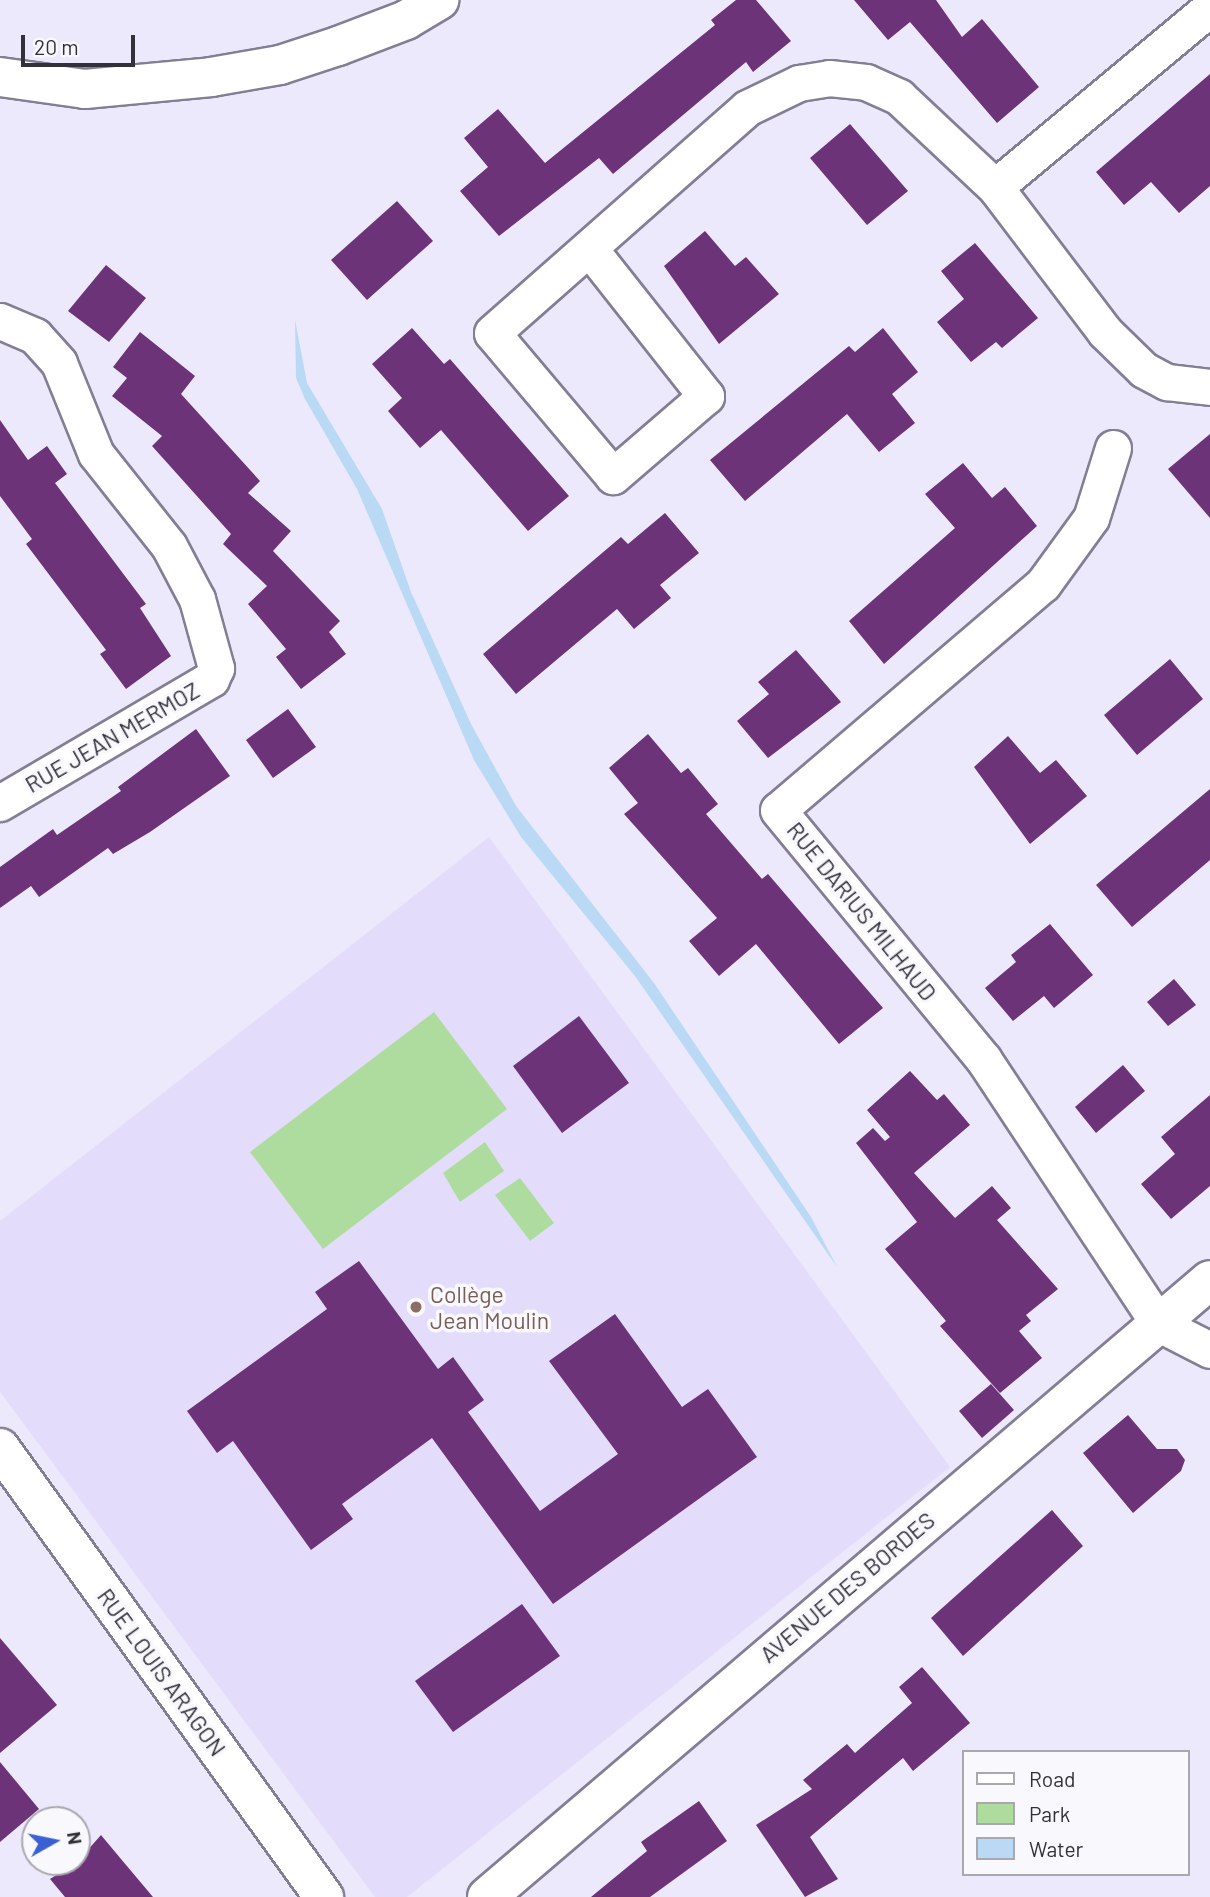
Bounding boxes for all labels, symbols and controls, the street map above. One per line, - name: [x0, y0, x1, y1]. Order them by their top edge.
- scale bar: [24, 21, 138, 65]
- text: 20 m: [34, 34, 79, 59]
- street label: RUE JEAN MERMOZ: [20, 676, 204, 798]
- street label: RUE DARIUS MILHAUD: [782, 816, 942, 1006]
- place label: Collège Jean Moulin: [430, 1280, 549, 1334]
- marker: Collège Jean Moulin: [408, 1299, 424, 1315]
- street label: AVENUE DES BORDES: [754, 1506, 940, 1668]
- street label: RUE LOUIS ARAGON: [92, 1583, 232, 1761]
- legend: [962, 1750, 1189, 1876]
- text: Road: [1029, 1766, 1075, 1791]
- text: Park: [1029, 1801, 1070, 1826]
- north arrow: [21, 1806, 91, 1876]
- text: N: [63, 1830, 88, 1846]
- text: Water: [1029, 1836, 1083, 1861]

